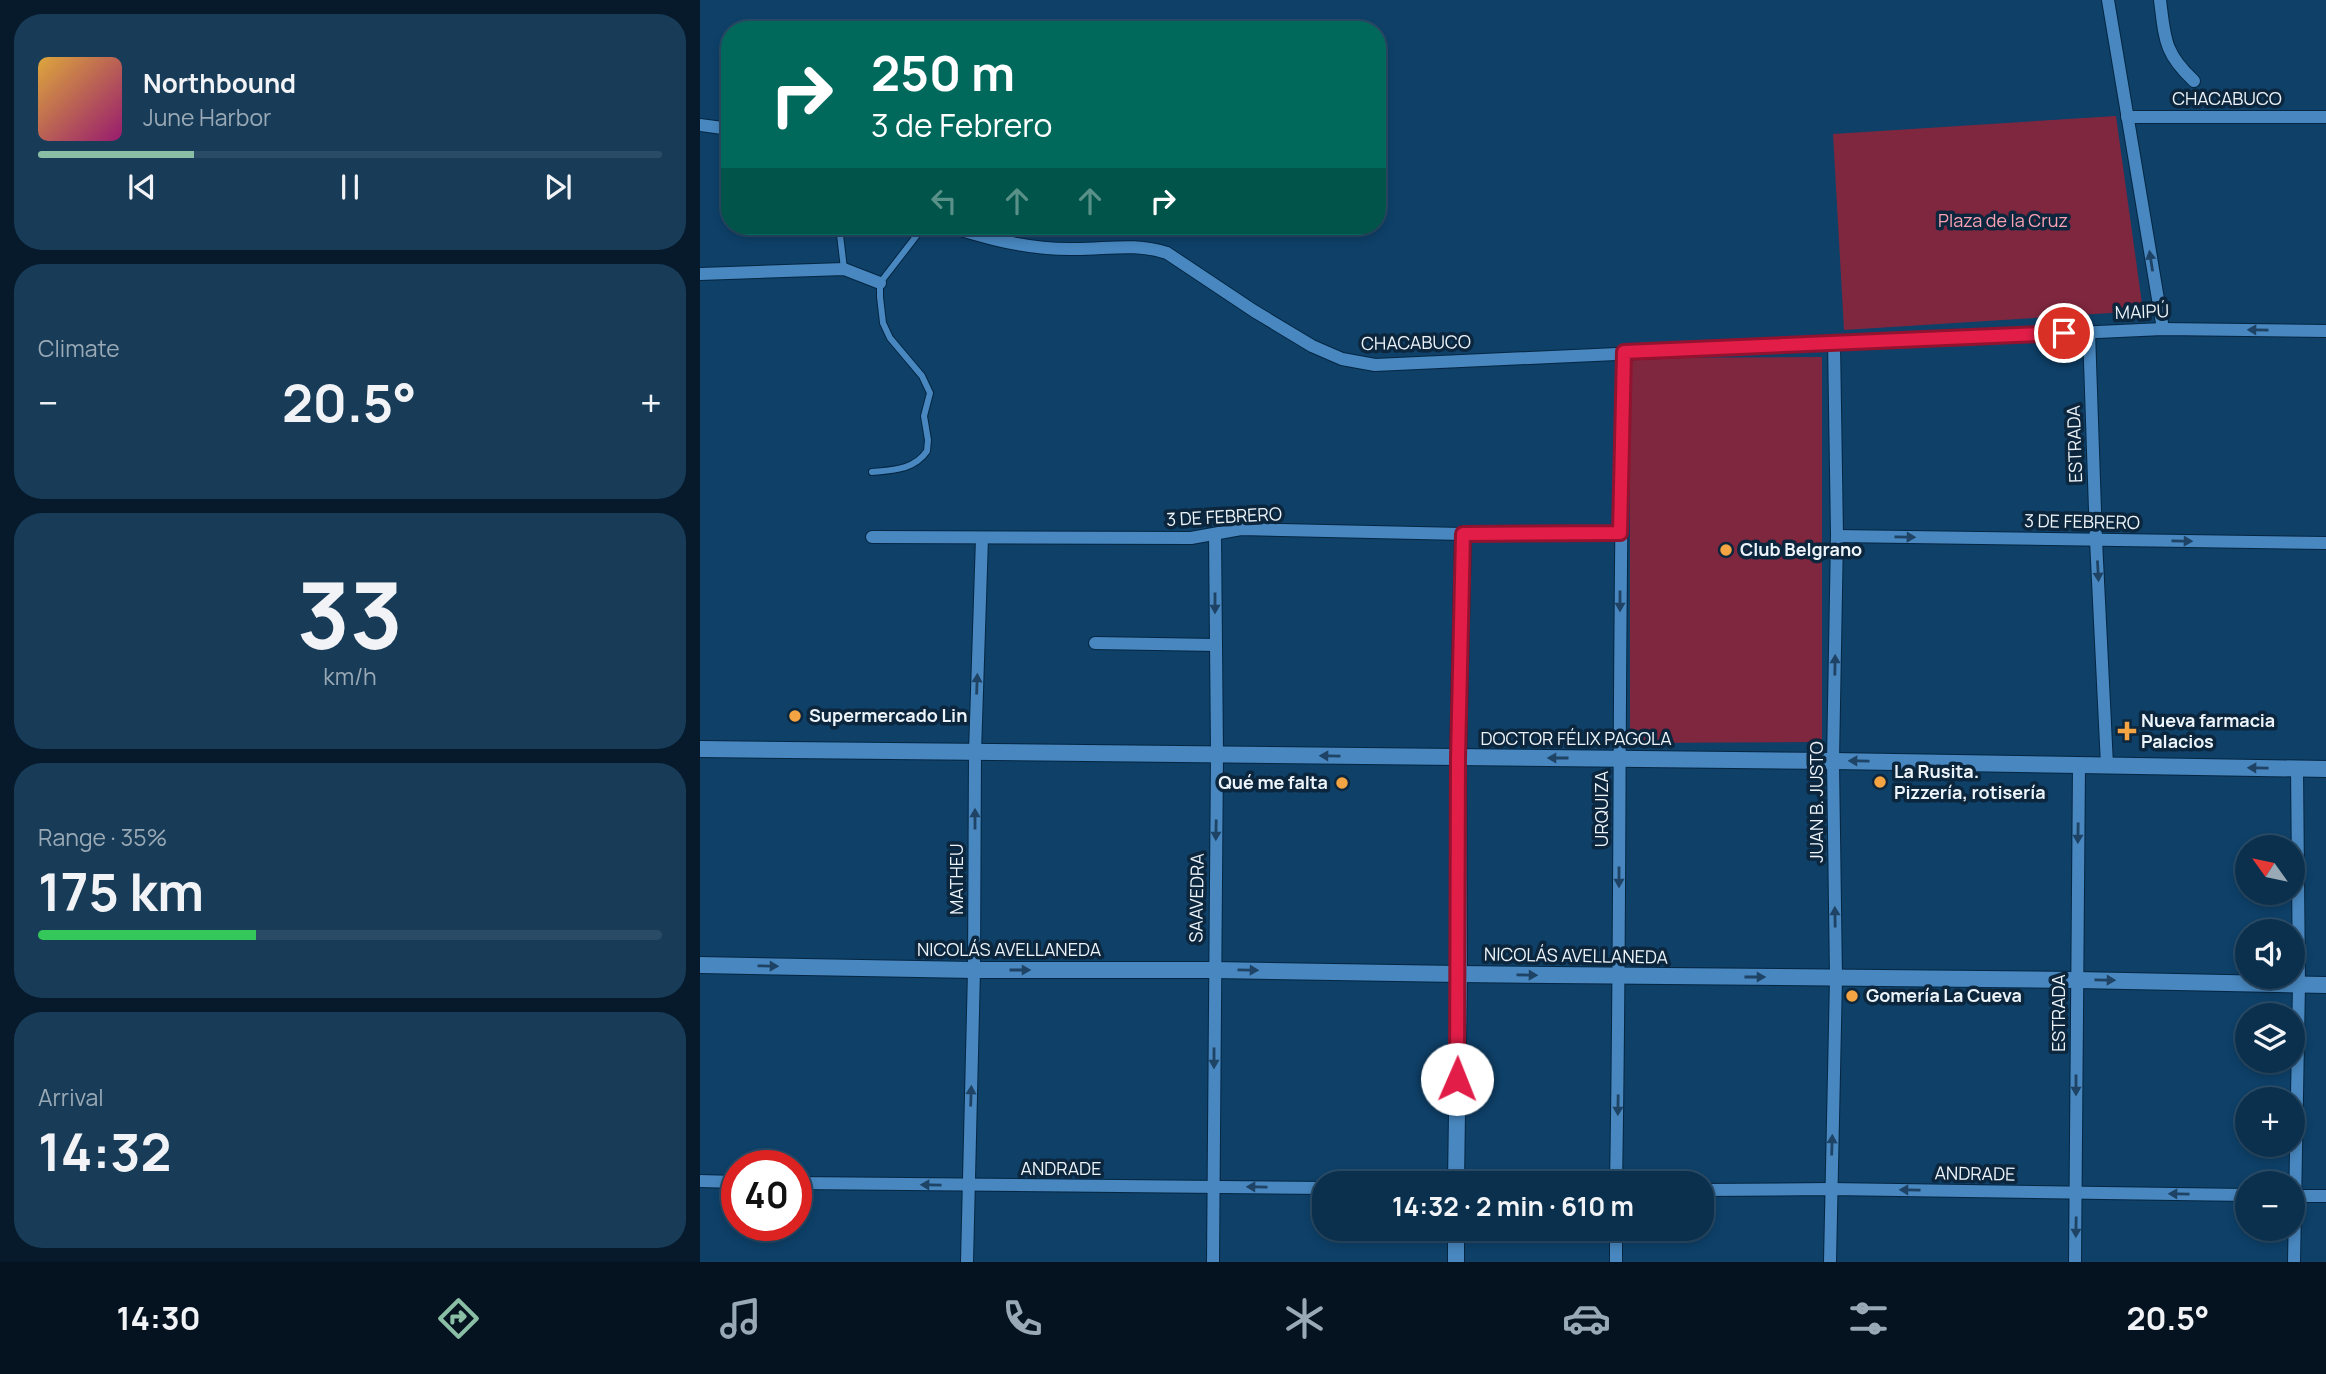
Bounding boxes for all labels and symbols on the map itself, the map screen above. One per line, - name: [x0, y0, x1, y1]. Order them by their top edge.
- street label: CHACABUCO: [2172, 86, 2282, 110]
- park label: Plaza de la Cruz: [1938, 208, 2068, 232]
- one-way arrow: [2145, 250, 2156, 272]
- street label: MAIPÚ: [2114, 298, 2169, 324]
- pin: [2034, 303, 2094, 363]
- one-way arrow: [2247, 324, 2269, 336]
- street label: CHACABUCO: [1361, 329, 1471, 355]
- street label: ESTRADA: [2061, 404, 2087, 483]
- street label: 3 DE FEBRERO: [1165, 501, 1282, 531]
- street label: 3 DE FEBRERO: [2024, 508, 2140, 534]
- one-way arrow: [1894, 531, 1916, 543]
- one-way arrow: [2171, 535, 2193, 547]
- place label: Club Belgrano: [1740, 537, 1862, 561]
- marker: Club Belgrano: [1718, 542, 1734, 558]
- one-way arrow: [2092, 560, 2103, 582]
- one-way arrow: [1614, 590, 1626, 612]
- one-way arrow: [1210, 592, 1221, 614]
- one-way arrow: [1829, 654, 1841, 676]
- one-way arrow: [972, 673, 983, 695]
- place label: Supermercado Lin: [809, 703, 967, 727]
- marker: Supermercado Lin: [787, 708, 803, 724]
- place label: Nueva farmacia Palacios: [2141, 708, 2275, 753]
- marker: Nueva farmacia Palacios: [2119, 723, 2135, 739]
- street label: DOCTOR FÉLIX PAGOLA: [1480, 726, 1672, 750]
- street label: JUAN B. JUSTO: [1804, 741, 1828, 863]
- one-way arrow: [1319, 750, 1341, 762]
- one-way arrow: [1547, 752, 1569, 764]
- one-way arrow: [1848, 755, 1870, 767]
- place label: La Rusita. Pizzería, rotisería: [1894, 759, 2046, 804]
- one-way arrow: [2247, 762, 2269, 773]
- place label: Qué me falta: [1218, 770, 1328, 794]
- street label: URQUIZA: [1589, 770, 1613, 847]
- marker: La Rusita. Pizzería, rotisería: [1872, 774, 1888, 790]
- marker: Qué me falta: [1334, 775, 1350, 791]
- one-way arrow: [969, 808, 981, 830]
- one-way arrow: [1210, 820, 1222, 842]
- one-way arrow: [2072, 822, 2084, 844]
- north arrow: [2235, 835, 2305, 905]
- street label: MATHEU: [944, 843, 968, 915]
- street label: SAAVEDRA: [1183, 853, 1209, 943]
- one-way arrow: [1613, 867, 1625, 889]
- one-way arrow: [1830, 906, 1841, 928]
- street label: NICOLÁS AVELLANEDA: [917, 937, 1102, 961]
- street label: NICOLÁS AVELLANEDA: [1484, 941, 1669, 969]
- one-way arrow: [757, 961, 779, 972]
- one-way arrow: [1009, 964, 1031, 976]
- one-way arrow: [1237, 965, 1259, 976]
- one-way arrow: [1516, 969, 1538, 981]
- one-way arrow: [1744, 971, 1766, 983]
- street label: ESTRADA: [2046, 974, 2070, 1052]
- one-way arrow: [2094, 975, 2116, 986]
- place label: Gomería La Cueva: [1866, 983, 2022, 1007]
- marker: Gomería La Cueva: [1844, 988, 1860, 1004]
- position arrow: [1420, 1042, 1494, 1116]
- one-way arrow: [1208, 1047, 1220, 1069]
- one-way arrow: [2070, 1074, 2082, 1096]
- one-way arrow: [965, 1085, 976, 1107]
- one-way arrow: [1612, 1094, 1623, 1116]
- one-way arrow: [1826, 1134, 1837, 1156]
- speed limit sign: 40: [721, 1150, 812, 1241]
- street label: ANDRADE: [1021, 1156, 1101, 1180]
- street label: ANDRADE: [1934, 1160, 2016, 1186]
- one-way arrow: [920, 1179, 942, 1191]
- one-way arrow: [1245, 1182, 1267, 1193]
- one-way arrow: [1899, 1184, 1921, 1196]
- one-way arrow: [2168, 1188, 2190, 1200]
- one-way arrow: [2070, 1217, 2081, 1239]

